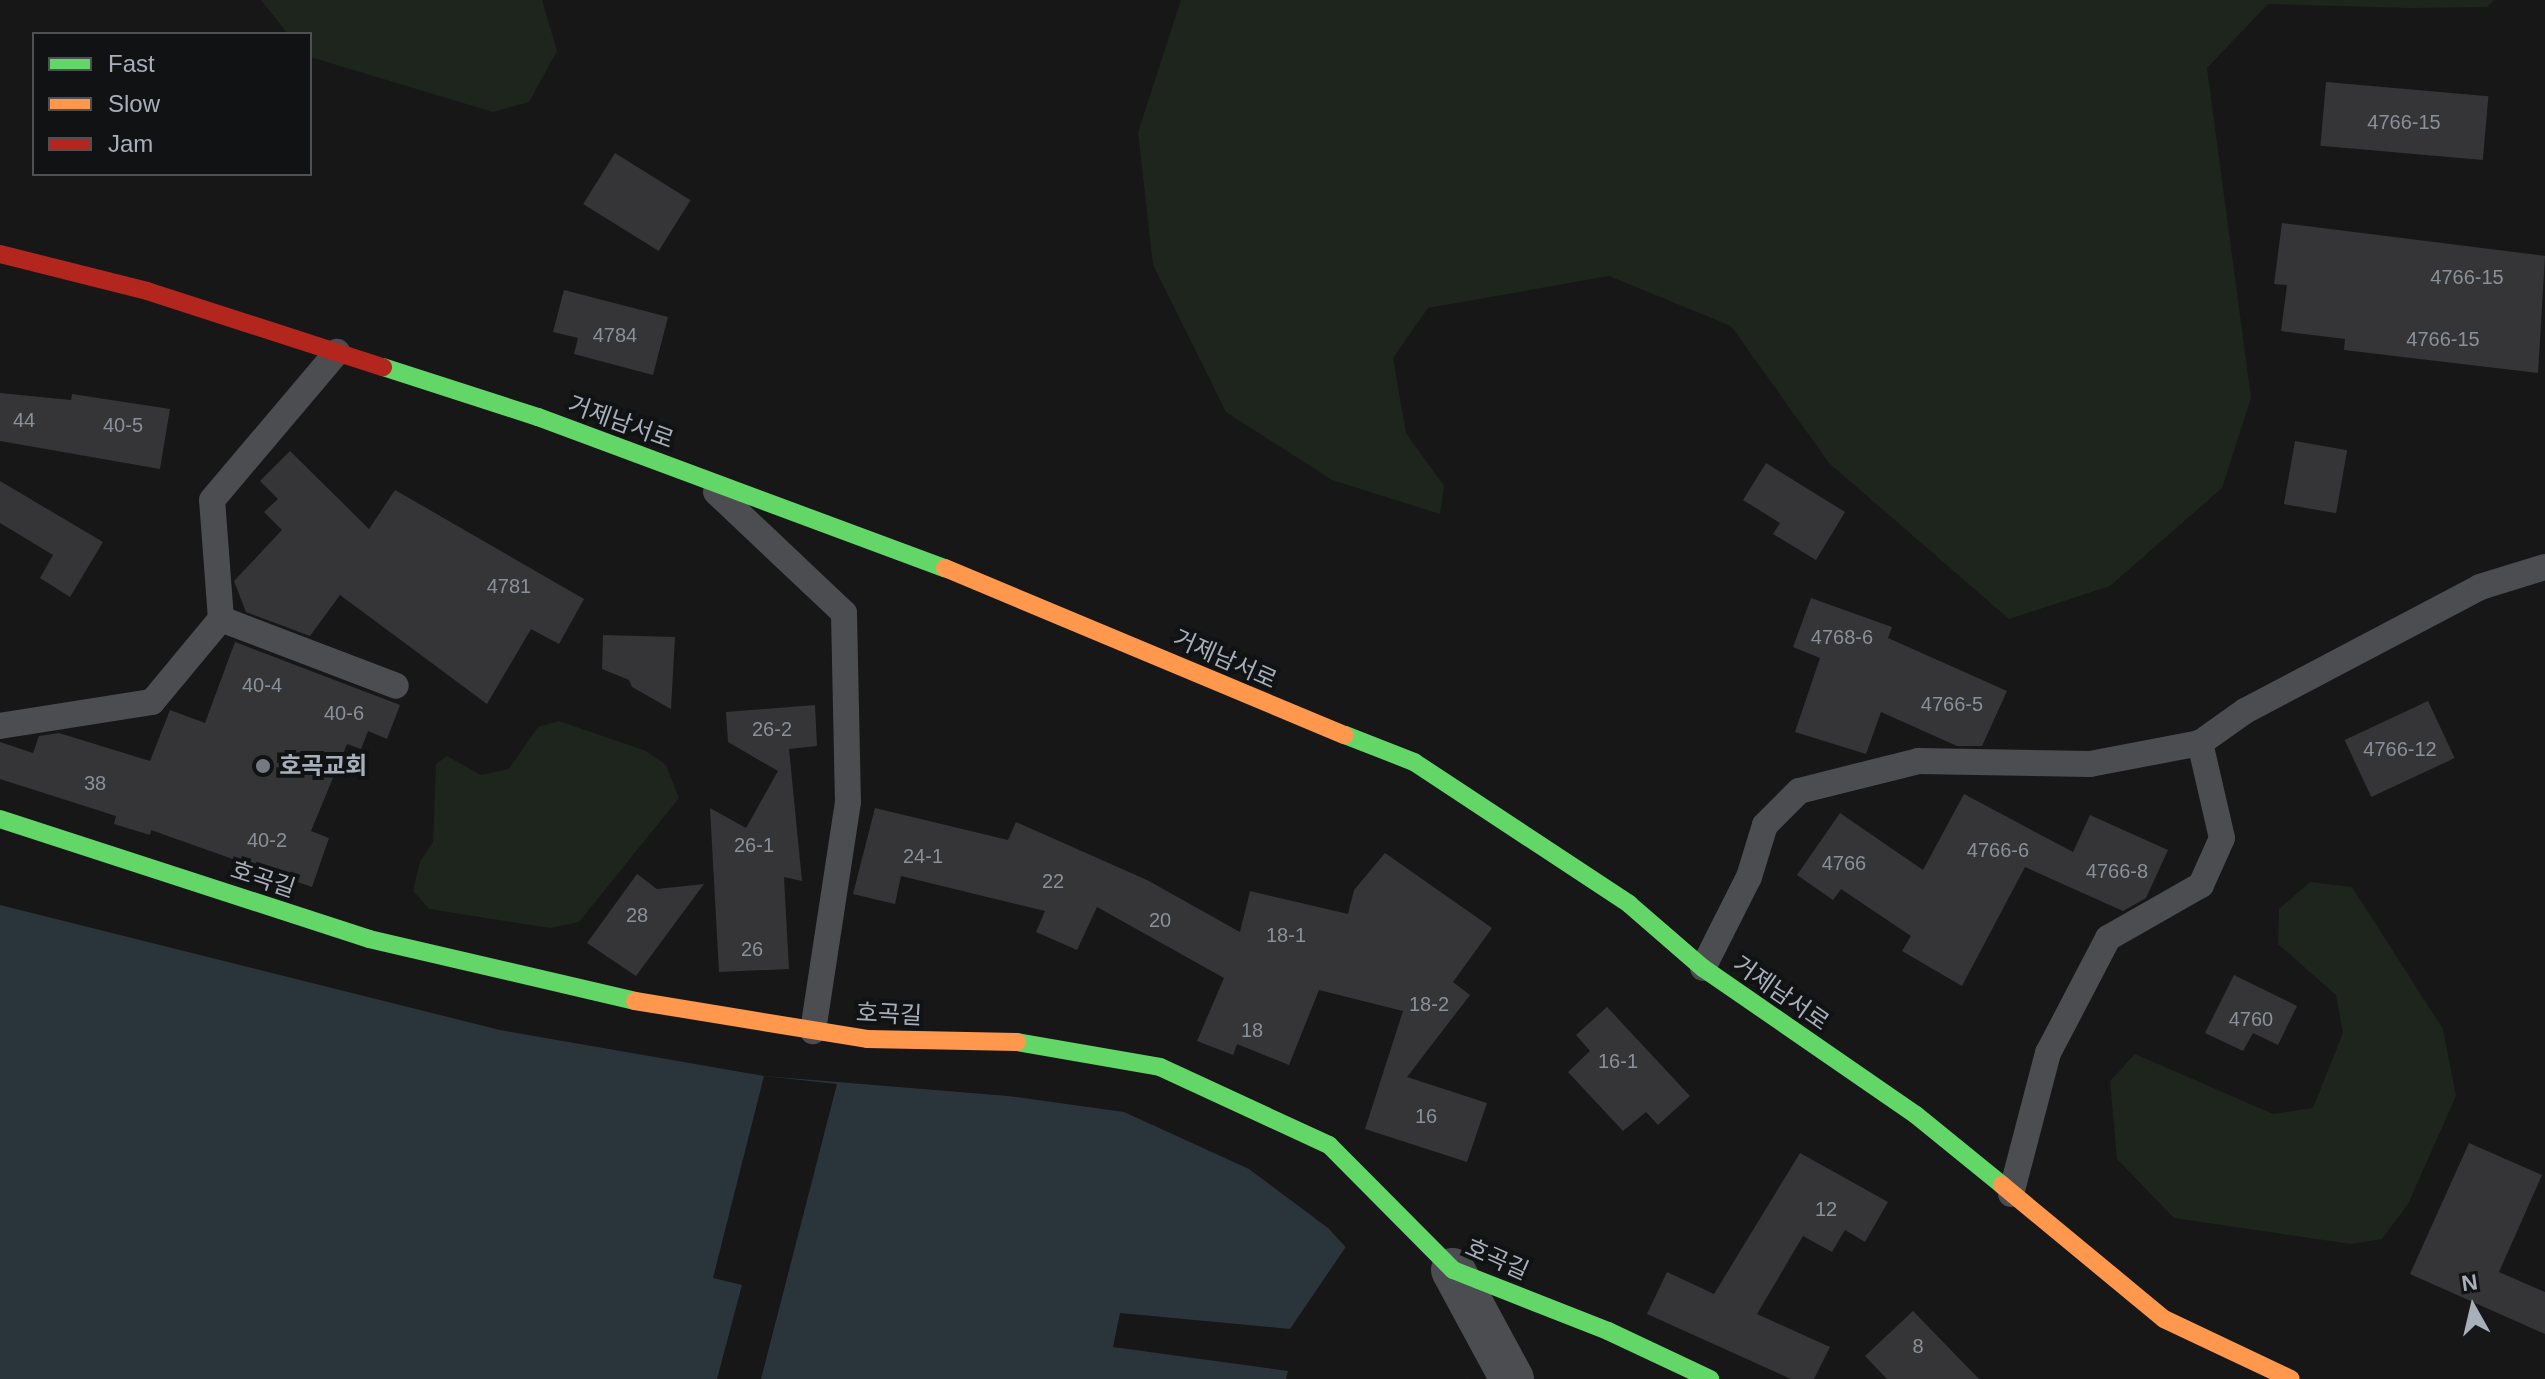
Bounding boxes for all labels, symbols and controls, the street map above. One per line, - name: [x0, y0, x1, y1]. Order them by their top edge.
- legend: [32, 32, 312, 176]
- text: Fast: [108, 50, 155, 77]
- text: Slow: [108, 90, 160, 117]
- house number: 4766-15: [2367, 110, 2441, 134]
- text: Jam: [108, 130, 153, 157]
- house number: 4766-15: [2430, 265, 2504, 289]
- house number: 4784: [593, 323, 637, 347]
- house number: 4766-15: [2406, 327, 2480, 351]
- street label: 거제남서로: [564, 390, 678, 454]
- house number: 44: [13, 408, 35, 432]
- house number: 40-5: [103, 413, 143, 437]
- house number: 4781: [487, 574, 531, 598]
- street label: 거제남서로: [1169, 623, 1281, 695]
- house number: 4768-6: [1811, 625, 1873, 649]
- house number: 40-4: [242, 673, 282, 697]
- house number: 4766-5: [1921, 692, 1983, 716]
- house number: 40-6: [324, 701, 364, 725]
- house number: 26-2: [752, 717, 792, 741]
- house number: 4766-12: [2363, 737, 2437, 761]
- place label: 호곡교회: [279, 752, 367, 780]
- marker: 호곡교회: [254, 757, 272, 775]
- house number: 38: [84, 771, 106, 795]
- house number: 40-2: [247, 828, 287, 852]
- house number: 26-1: [734, 833, 774, 857]
- house number: 4766-6: [1967, 838, 2029, 862]
- house number: 24-1: [903, 844, 943, 868]
- house number: 4766: [1822, 851, 1866, 875]
- street label: 호곡길: [227, 855, 299, 903]
- house number: 4766-8: [2086, 859, 2148, 883]
- house number: 22: [1042, 869, 1064, 893]
- house number: 28: [626, 903, 648, 927]
- house number: 20: [1149, 908, 1171, 932]
- house number: 18-1: [1266, 923, 1306, 947]
- house number: 26: [741, 937, 763, 961]
- street label: 거제남서로: [1728, 950, 1834, 1036]
- house number: 18-2: [1409, 992, 1449, 1016]
- street label: 호곡길: [855, 998, 923, 1030]
- house number: 4760: [2229, 1007, 2273, 1031]
- house number: 18: [1241, 1018, 1263, 1042]
- house number: 16-1: [1598, 1049, 1638, 1073]
- house number: 16: [1415, 1104, 1437, 1128]
- house number: 12: [1815, 1197, 1837, 1221]
- street label: 호곡길: [1461, 1232, 1533, 1286]
- north arrow: [2433, 1267, 2513, 1347]
- text: N: [2460, 1269, 2479, 1296]
- house number: 8: [1912, 1334, 1924, 1358]

